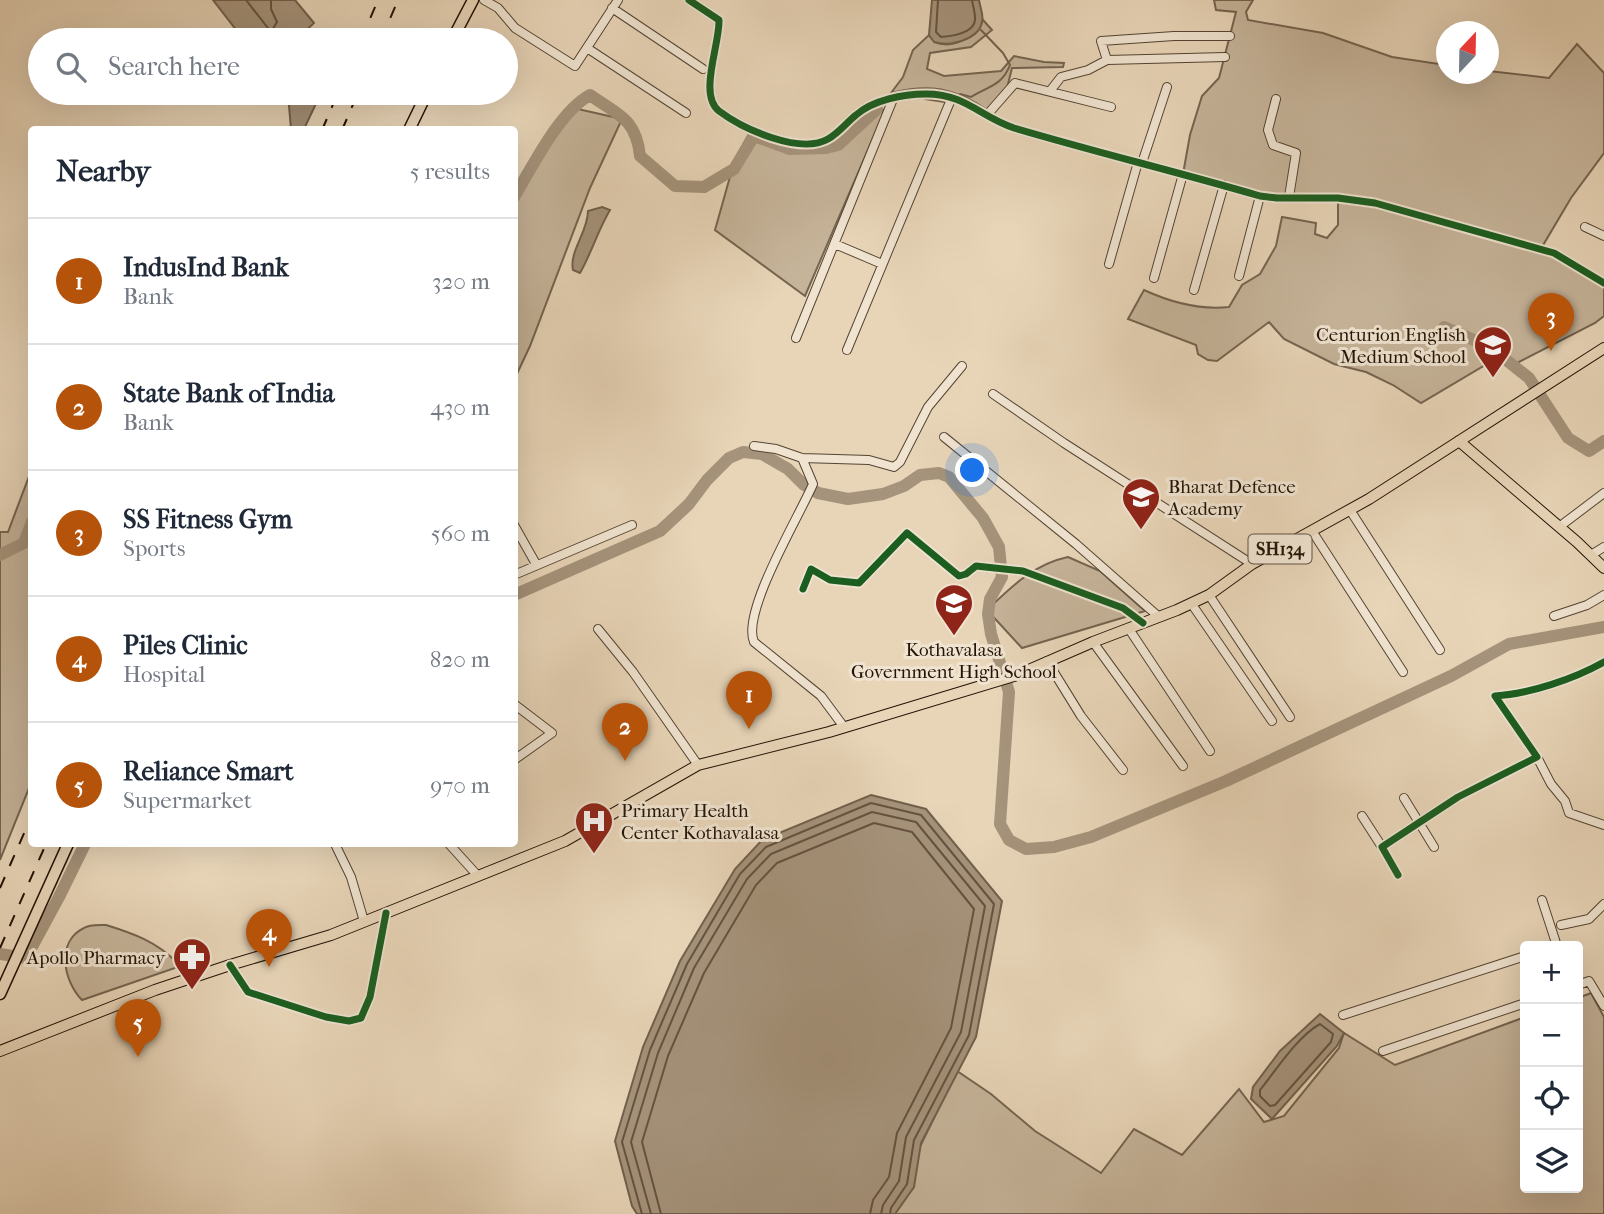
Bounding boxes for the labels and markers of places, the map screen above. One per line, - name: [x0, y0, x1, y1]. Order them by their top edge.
- pin: 3: [1528, 293, 1574, 351]
- place label: Centurion English Medium School: [1316, 324, 1466, 368]
- school or university icon: Centurion English Medium School: [1472, 324, 1514, 379]
- school or university icon: Bharat Defence Academy: [1120, 476, 1162, 531]
- place label: Bharat Defence Academy: [1167, 476, 1296, 520]
- school or university icon: Kothavalasa Government High School: [933, 582, 975, 637]
- place label: Kothavalasa Government High School: [851, 639, 1057, 683]
- pin: 1: [726, 671, 772, 729]
- pin: 2: [602, 703, 648, 761]
- hospital icon: Primary Health Center Kothavalasa: [573, 800, 615, 855]
- place label: Primary Health Center Kothavalasa: [621, 800, 780, 844]
- pin: 4: [246, 909, 292, 967]
- pharmacy icon: Apollo Pharmacy: [171, 936, 213, 991]
- place label: Apollo Pharmacy: [26, 947, 166, 969]
- pin: 5: [115, 999, 161, 1057]

